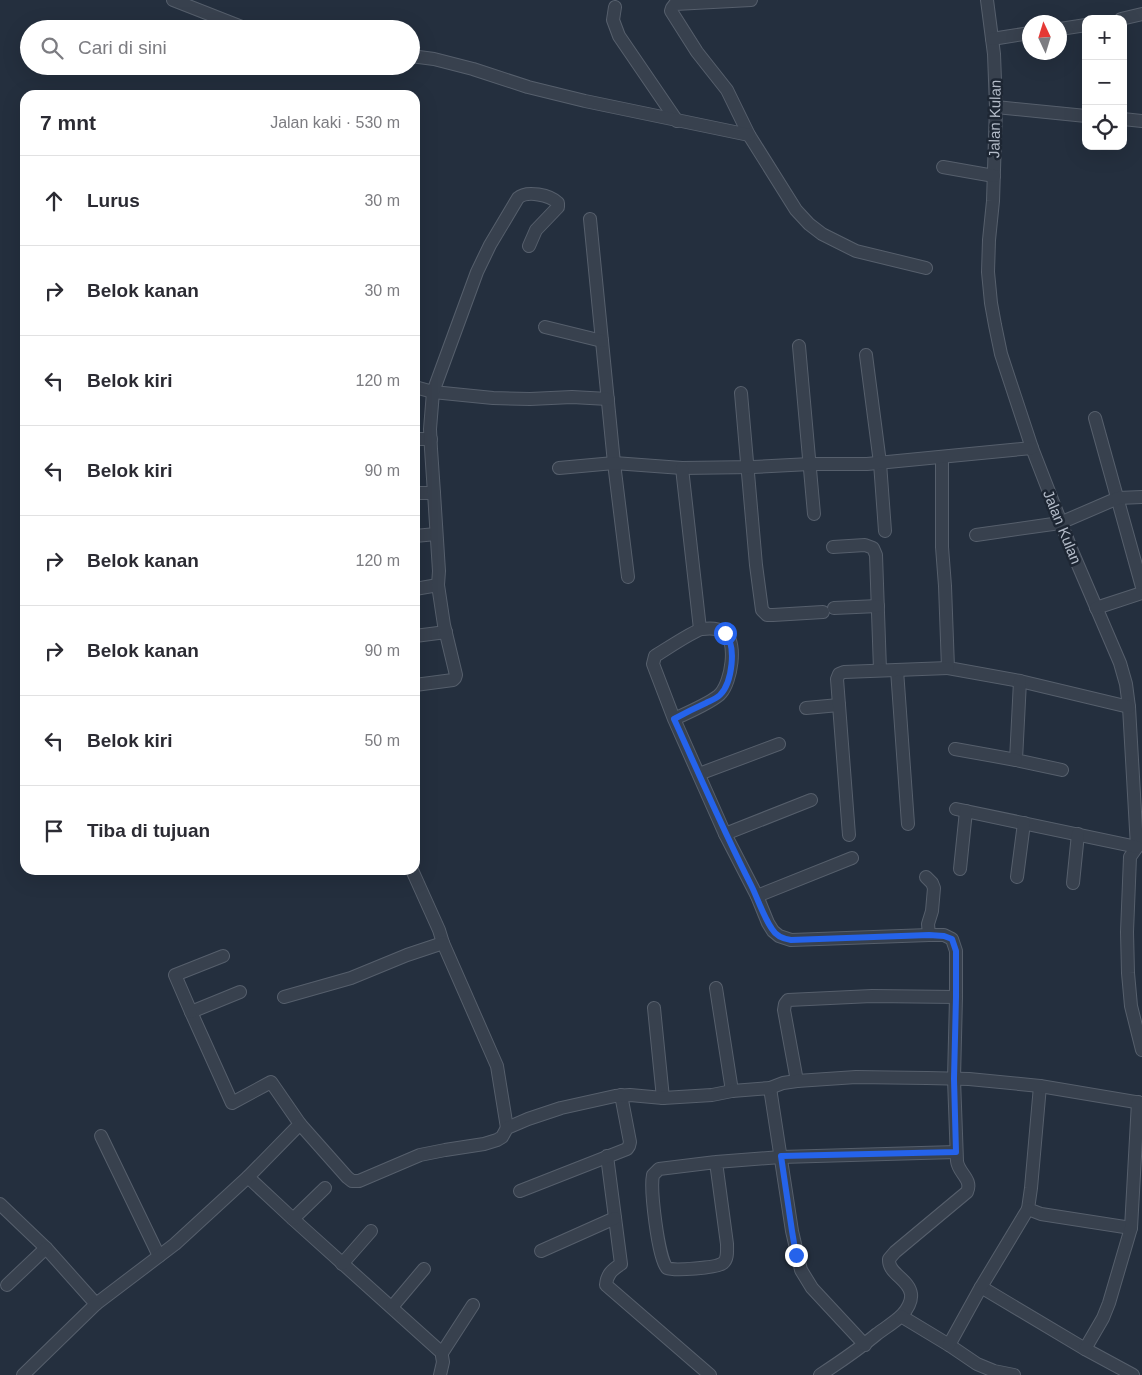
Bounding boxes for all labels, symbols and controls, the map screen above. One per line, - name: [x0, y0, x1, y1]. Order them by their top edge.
- north arrow: [1022, 15, 1067, 60]
- map controls: [1082, 15, 1127, 150]
- button: +: [1082, 15, 1127, 60]
- search box: [20, 20, 420, 75]
- icon: search: [38, 34, 66, 62]
- text: Cari di sini: [78, 37, 167, 58]
- button: −: [1082, 60, 1127, 105]
- street label: Jalan Kulan: [985, 80, 1004, 158]
- button: locate: [1082, 105, 1127, 150]
- text: 7 mnt: [40, 111, 96, 134]
- text: Jalan kaki · 530 m: [270, 114, 400, 131]
- icon: ahead: [40, 187, 68, 215]
- text: Lurus: [87, 190, 140, 211]
- text: 30 m: [364, 192, 400, 209]
- icon: right: [40, 277, 68, 305]
- text: Belok kanan: [87, 280, 199, 301]
- text: 30 m: [364, 282, 400, 299]
- icon: left: [40, 367, 68, 395]
- text: Belok kiri: [87, 370, 173, 391]
- text: 120 m: [356, 372, 400, 389]
- icon: left: [40, 457, 68, 485]
- text: Belok kiri: [87, 460, 173, 481]
- text: 90 m: [364, 462, 400, 479]
- street label: Jalan Kulan: [1040, 487, 1085, 566]
- icon: right: [40, 547, 68, 575]
- text: Belok kanan: [87, 550, 199, 571]
- text: 120 m: [356, 552, 400, 569]
- route start: [714, 622, 737, 645]
- icon: right: [40, 637, 68, 665]
- text: Belok kanan: [87, 640, 199, 661]
- text: 90 m: [364, 642, 400, 659]
- icon: left: [40, 727, 68, 755]
- text: Belok kiri: [87, 730, 173, 751]
- text: 50 m: [364, 732, 400, 749]
- icon: arrive: [40, 817, 68, 845]
- text: Tiba di tujuan: [87, 820, 210, 841]
- route end: [785, 1244, 808, 1267]

